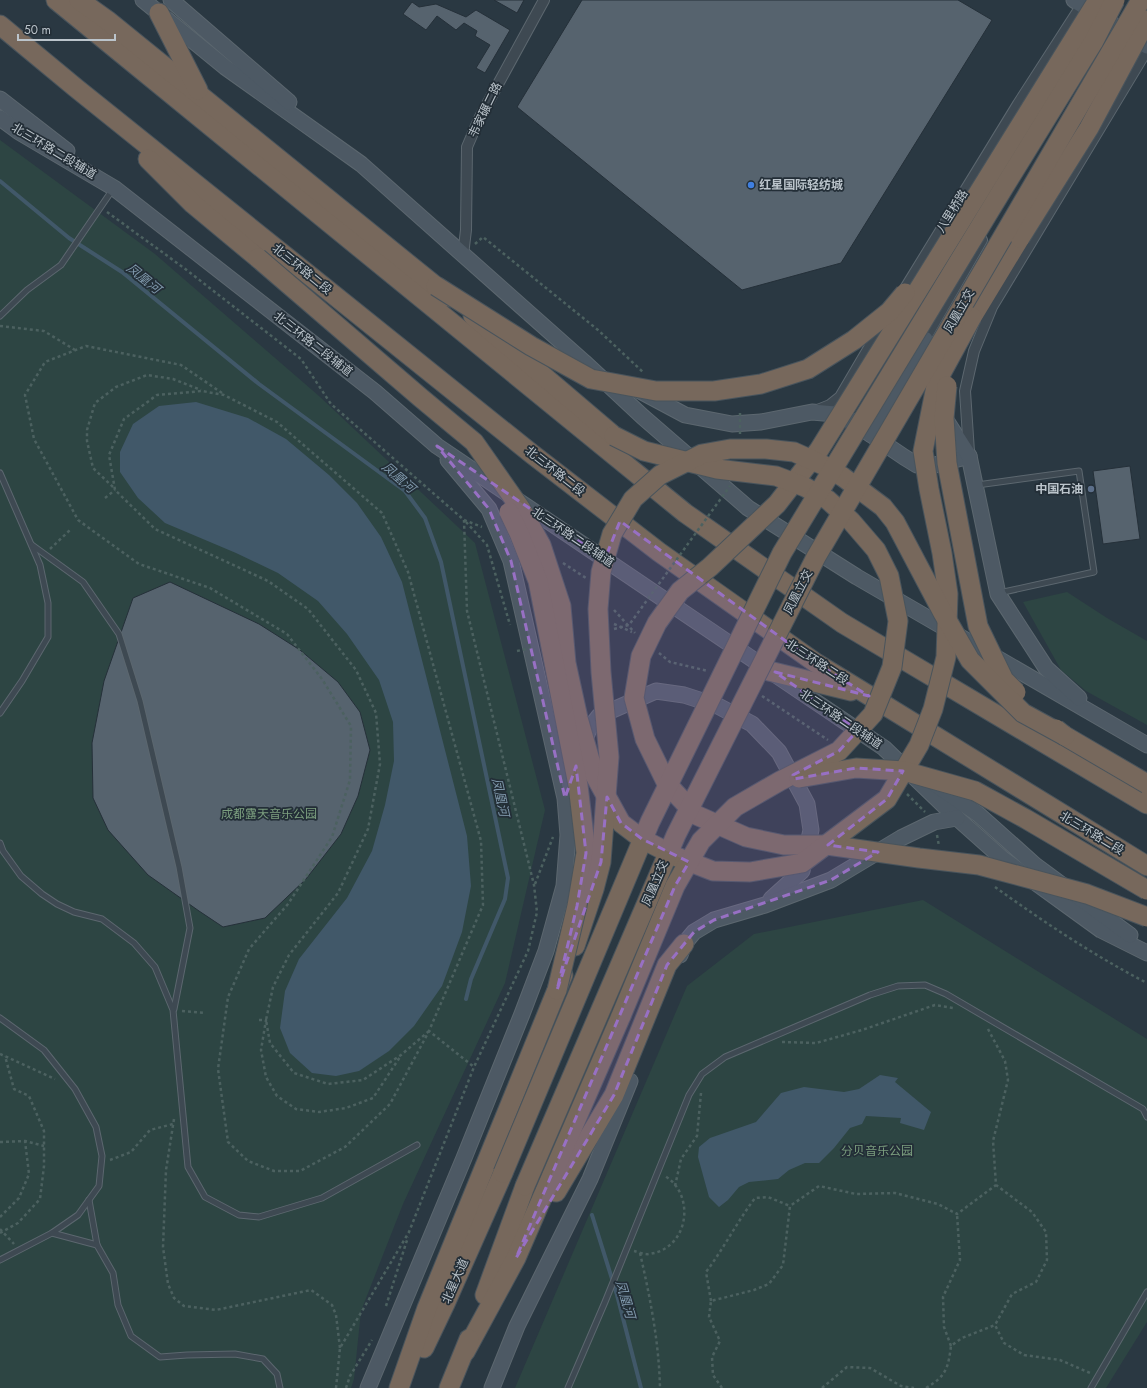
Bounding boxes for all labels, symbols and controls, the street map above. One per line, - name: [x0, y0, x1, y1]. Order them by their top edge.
- scale bar: [18, 16, 115, 42]
- text: 50 m: [24, 21, 51, 39]
- street label: 韦家碾二路: [464, 79, 506, 141]
- street label: 北三环路二段辅道: [8, 119, 100, 183]
- place label: 红星国际轻纺城: [759, 176, 843, 194]
- marker: 红星国际轻纺城: [746, 180, 756, 190]
- street label: 八里桥路: [932, 186, 972, 236]
- street label: 北三环路二段: [268, 239, 336, 299]
- water label: 凤凰河: [123, 259, 167, 300]
- street label: 凤凰立交: [939, 286, 979, 336]
- street label: 北三环路二段辅道: [270, 307, 356, 381]
- street label: 北三环路二段: [521, 442, 589, 500]
- water label: 凤凰河: [378, 457, 422, 499]
- place label: 中国石油: [1035, 480, 1083, 498]
- marker: 中国石油: [1086, 484, 1096, 494]
- street label: 北三环路二段辅道: [528, 503, 618, 571]
- street label: 凤凰立交: [779, 567, 817, 617]
- street label: 北三环路二段: [782, 635, 852, 689]
- street label: 北三环路二段辅道: [796, 685, 886, 753]
- water label: 凤凰河: [487, 776, 514, 821]
- park label: 成都露天音乐公园: [221, 805, 317, 823]
- street label: 北三环路二段: [1056, 807, 1128, 859]
- street label: 凤凰立交: [637, 857, 673, 909]
- park label: 分贝音乐公园: [841, 1142, 913, 1160]
- street label: 北星大道: [437, 1255, 473, 1307]
- water label: 凤凰河: [611, 1278, 641, 1323]

